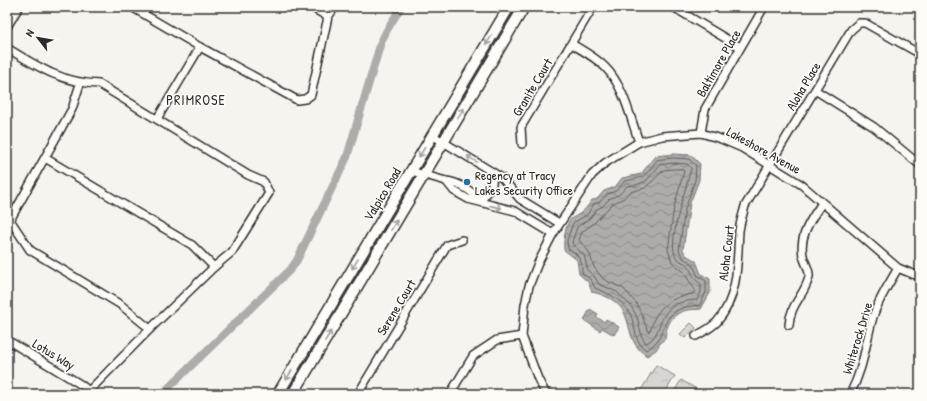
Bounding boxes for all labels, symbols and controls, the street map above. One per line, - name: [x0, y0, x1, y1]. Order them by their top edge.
- north arrow: [18, 18, 58, 58]
- street label: Baltimore Place: [692, 26, 744, 100]
- text: N: [22, 27, 37, 39]
- one-way arrow: [484, 34, 492, 46]
- street label: Granite Court: [508, 54, 557, 119]
- street label: Aloha Place: [781, 58, 825, 114]
- district label: PRIMROSE: [166, 90, 226, 109]
- one-way arrow: [458, 107, 466, 119]
- street label: Lakeshore Avenue: [724, 122, 804, 178]
- one-way arrow: [418, 146, 426, 157]
- one-way arrow: [466, 155, 478, 163]
- street label: Valpico Road: [359, 164, 405, 224]
- place label: Regency at Tracy Lakes Security Office: [475, 166, 573, 199]
- marker: Regency at Tracy Lakes Security Office: [462, 177, 472, 187]
- one-way arrow: [489, 204, 502, 211]
- one-way arrow: [391, 219, 399, 231]
- street label: Aloha Court: [714, 224, 738, 282]
- one-way arrow: [351, 258, 359, 270]
- street label: Serene Court: [372, 275, 420, 338]
- street label: Whiterock Drive: [838, 300, 876, 376]
- one-way arrow: [324, 331, 332, 343]
- street label: Lotus Way: [29, 334, 79, 374]
- one-way arrow: [284, 369, 292, 381]

